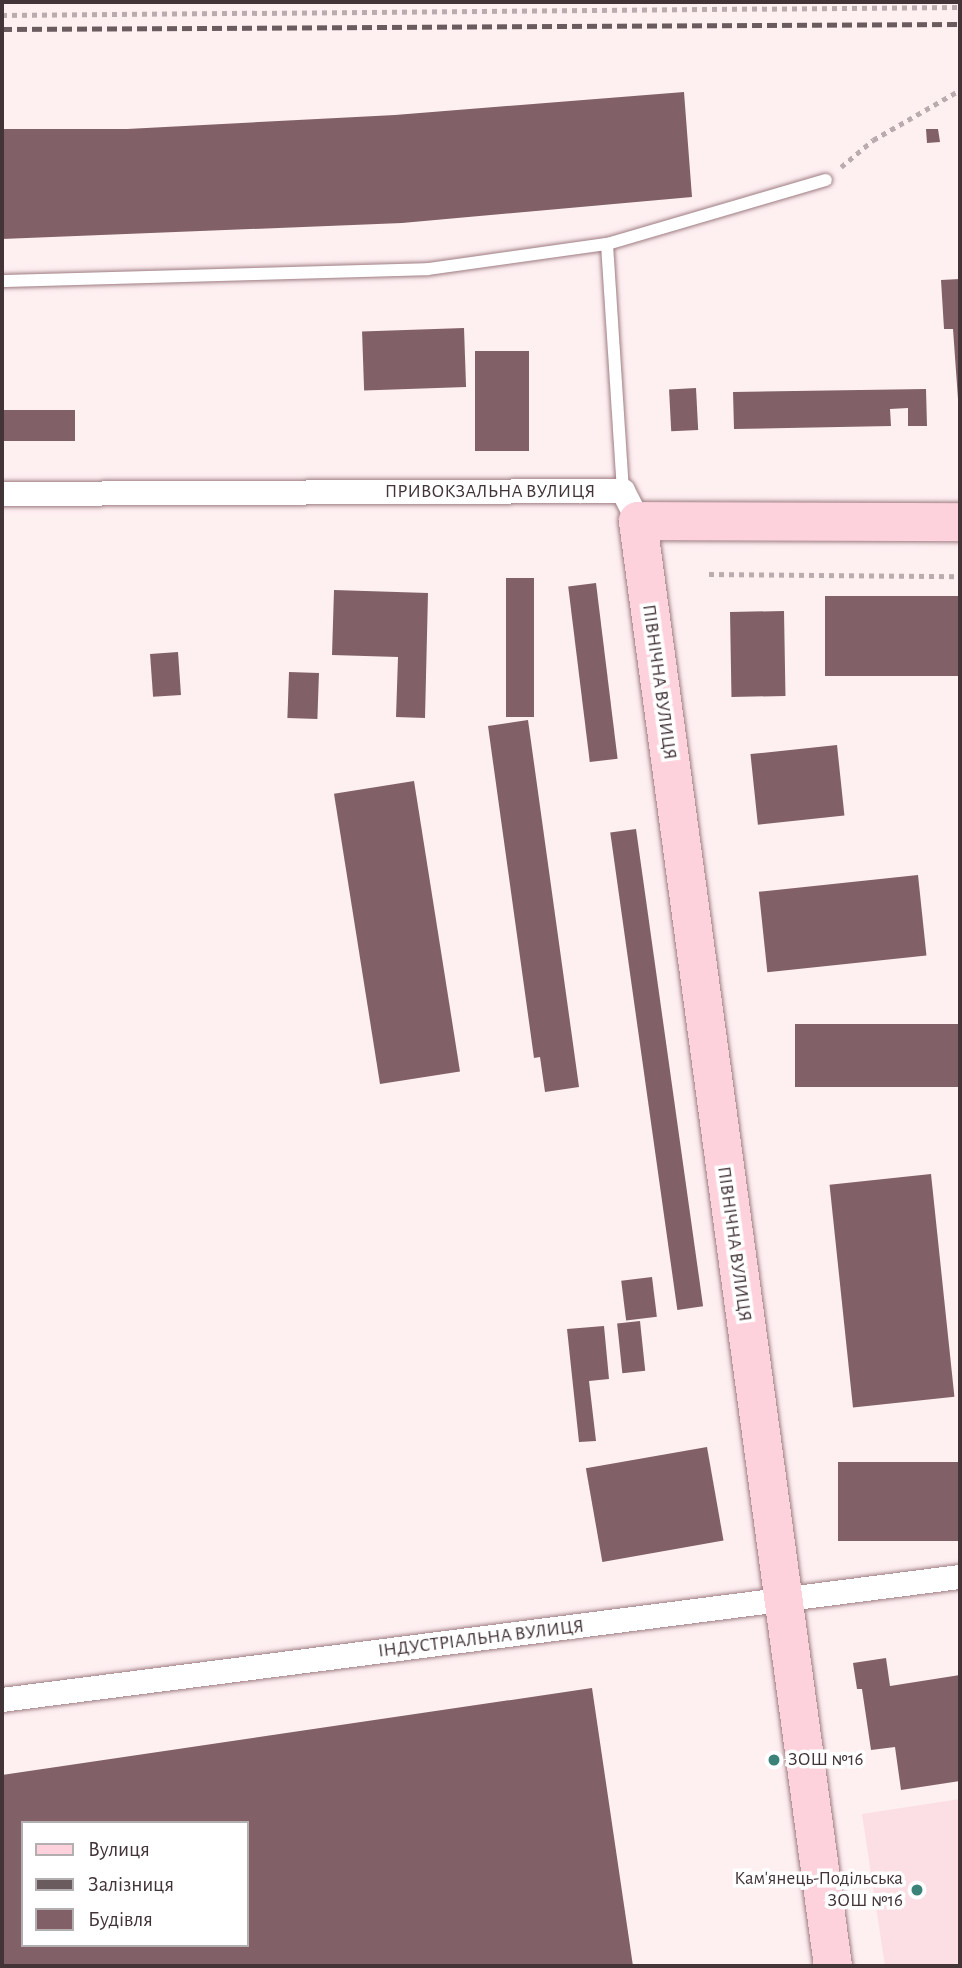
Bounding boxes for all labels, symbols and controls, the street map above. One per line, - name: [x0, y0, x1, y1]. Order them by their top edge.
- street label: ПРИВОКЗАЛЬНА ВУЛИЦЯ: [385, 481, 595, 503]
- street label: ПІВНІЧНА ВУЛИЦЯ: [637, 603, 681, 761]
- street label: ПІВНІЧНА ВУЛИЦЯ: [712, 1165, 756, 1323]
- street label: ІНДУСТРІАЛЬНА ВУЛИЦЯ: [377, 1615, 585, 1663]
- place label: ЗОШ №16: [788, 1749, 863, 1771]
- marker: ЗОШ №16: [766, 1752, 782, 1768]
- legend: [21, 1821, 248, 1947]
- text: Вулиця: [88, 1839, 150, 1860]
- place label: Кам'янець-Подільська ЗОШ №16: [734, 1868, 903, 1912]
- text: Залізниця: [88, 1874, 174, 1895]
- marker: Кам'янець-Подільська ЗОШ №16: [909, 1882, 925, 1898]
- text: Будівля: [88, 1909, 153, 1930]

